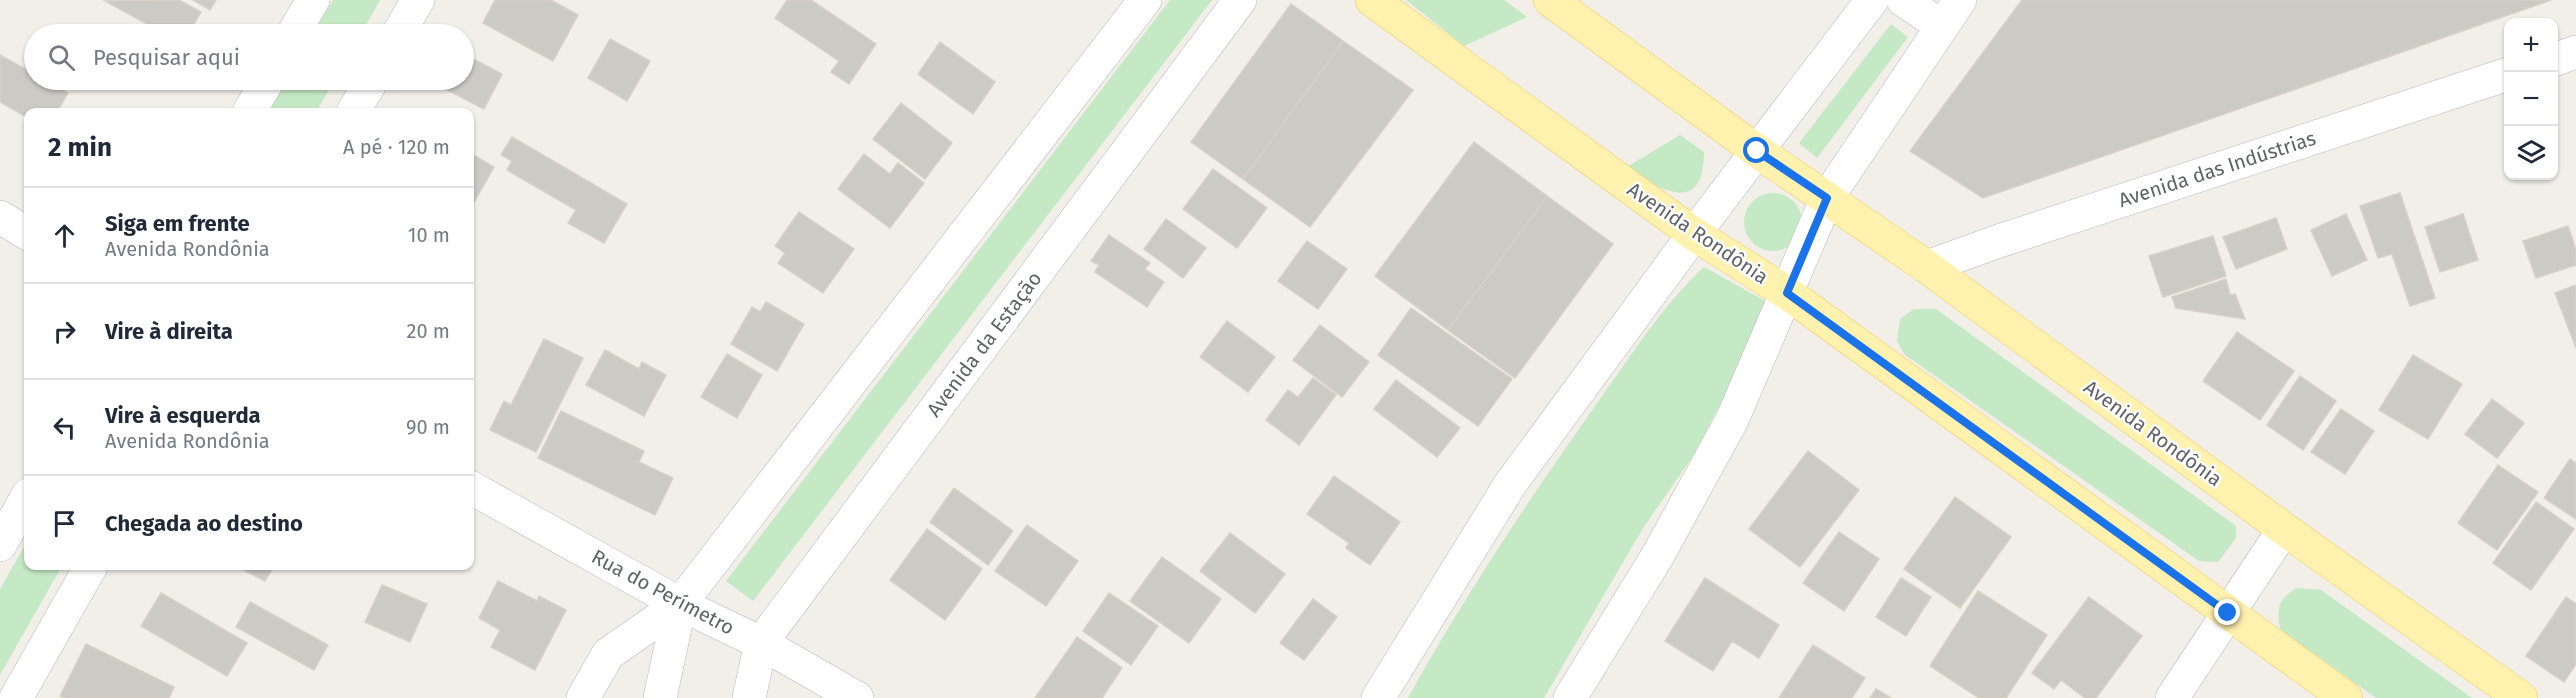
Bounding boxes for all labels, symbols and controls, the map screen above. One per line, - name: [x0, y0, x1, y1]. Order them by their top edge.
- map controls: [2504, 18, 2558, 180]
- button: +: [2504, 18, 2558, 72]
- search box: [24, 24, 474, 90]
- icon: search: [45, 41, 78, 74]
- text: Pesquisar aqui: [93, 44, 240, 71]
- button: −: [2504, 72, 2558, 126]
- street label: Avenida das Indústrias: [2115, 126, 2319, 212]
- button: layers: [2504, 126, 2558, 180]
- text: 2 min: [48, 132, 112, 163]
- text: A pé · 120 m: [343, 135, 450, 159]
- route start: [1743, 137, 1769, 163]
- street label: Avenida Rondônia: [1623, 177, 1773, 289]
- text: Siga em frente: [105, 210, 250, 237]
- icon: ahead: [48, 219, 81, 252]
- text: 10 m: [408, 223, 450, 247]
- text: Avenida Rondônia: [105, 237, 270, 261]
- street label: Avenida da Estação: [922, 267, 1047, 422]
- icon: right: [48, 315, 81, 348]
- text: Vire à direita: [105, 318, 233, 345]
- text: 20 m: [407, 319, 450, 343]
- street label: Avenida Rondônia: [2079, 375, 2227, 491]
- text: Vire à esquerda: [105, 402, 261, 429]
- icon: left: [48, 411, 81, 444]
- text: 90 m: [406, 415, 450, 439]
- text: Avenida Rondônia: [105, 429, 270, 453]
- icon: arrive: [48, 507, 81, 540]
- text: Chegada ao destino: [105, 510, 303, 537]
- street label: Rua do Perímetro: [588, 544, 738, 640]
- route end: [2214, 599, 2240, 625]

